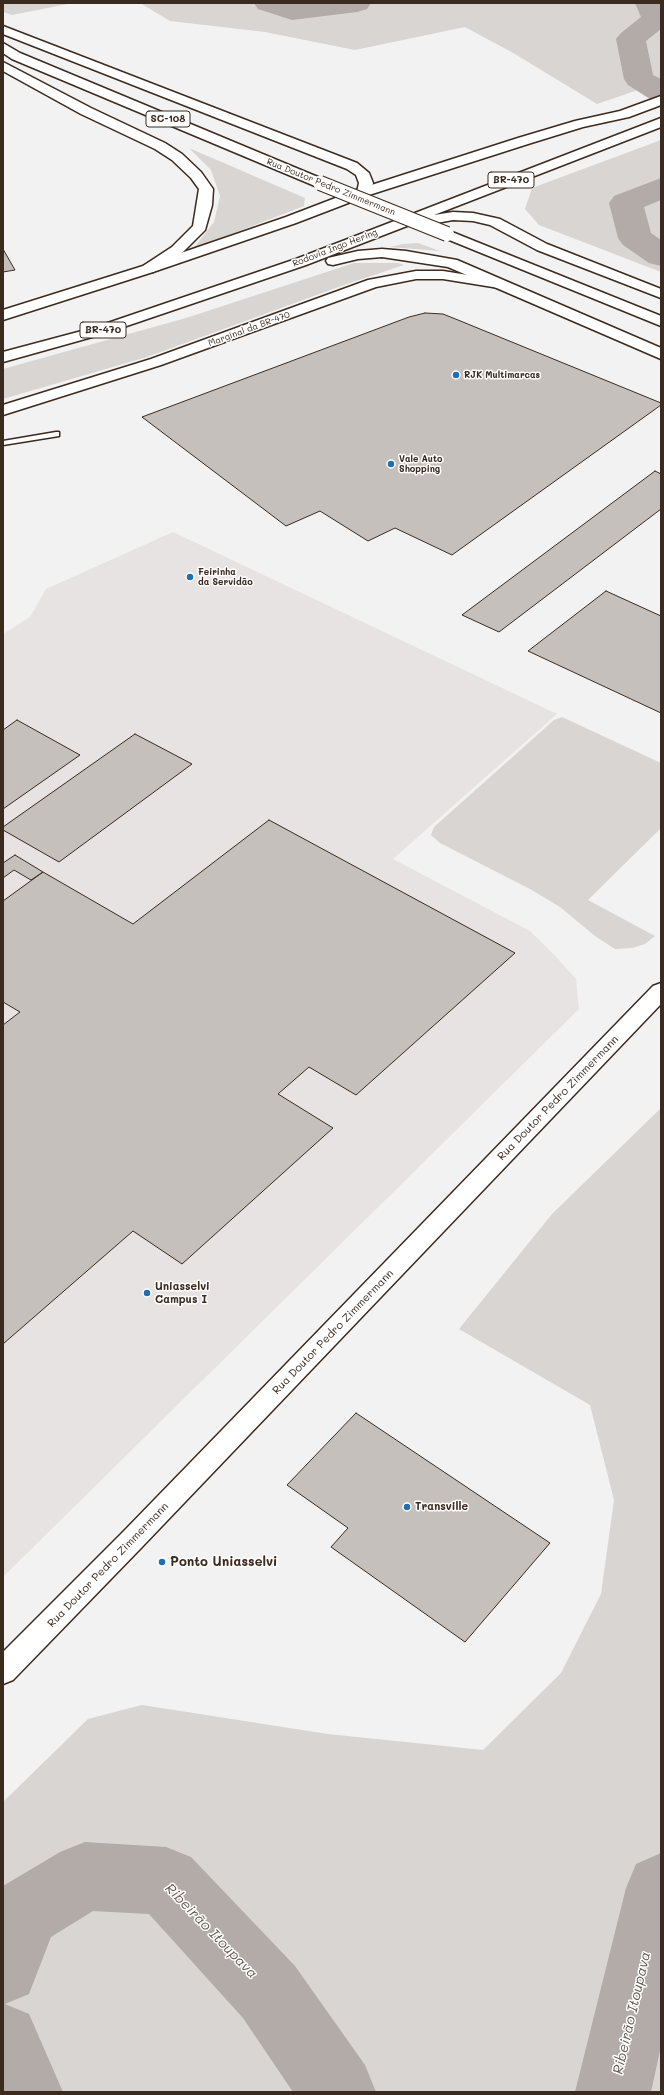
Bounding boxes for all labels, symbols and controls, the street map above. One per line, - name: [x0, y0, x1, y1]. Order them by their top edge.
- road number: SC-108: [146, 111, 190, 127]
- street label: Rua Doutor Pedro Zimmermann: [265, 156, 397, 218]
- road number: BR-470: [488, 172, 534, 188]
- street label: Rodovia Ingo Hering: [291, 227, 379, 269]
- street label: Marginal da BR-470: [207, 309, 291, 349]
- road number: BR-470: [80, 322, 126, 338]
- marker: RJK Multimarcas: [451, 370, 461, 380]
- place label: RJK Multimarcas: [464, 370, 540, 380]
- place label: Vale Auto Shopping: [399, 454, 442, 475]
- marker: Vale Auto Shopping: [386, 459, 396, 469]
- place label: Feirinha da Servidão: [198, 567, 253, 588]
- marker: Feirinha da Servidão: [185, 572, 195, 582]
- street label: Rua Doutor Pedro Zimmermann: [495, 1033, 621, 1163]
- street label: Rua Doutor Pedro Zimmermann: [270, 1267, 396, 1397]
- place label: Uniasselvi Campus I: [155, 1280, 210, 1306]
- marker: Uniasselvi Campus I: [142, 1288, 152, 1298]
- street label: Rua Doutor Pedro Zimmermann: [45, 1500, 171, 1630]
- place label: Transville: [415, 1500, 468, 1514]
- marker: Transville: [402, 1502, 412, 1512]
- place label: Ponto Uniasselvi: [170, 1554, 277, 1570]
- marker: Ponto Uniasselvi: [157, 1557, 167, 1567]
- water label: Ribeirão Itoupava: [161, 1880, 261, 1982]
- water label: Ribeirão Itoupava: [610, 1950, 654, 2076]

